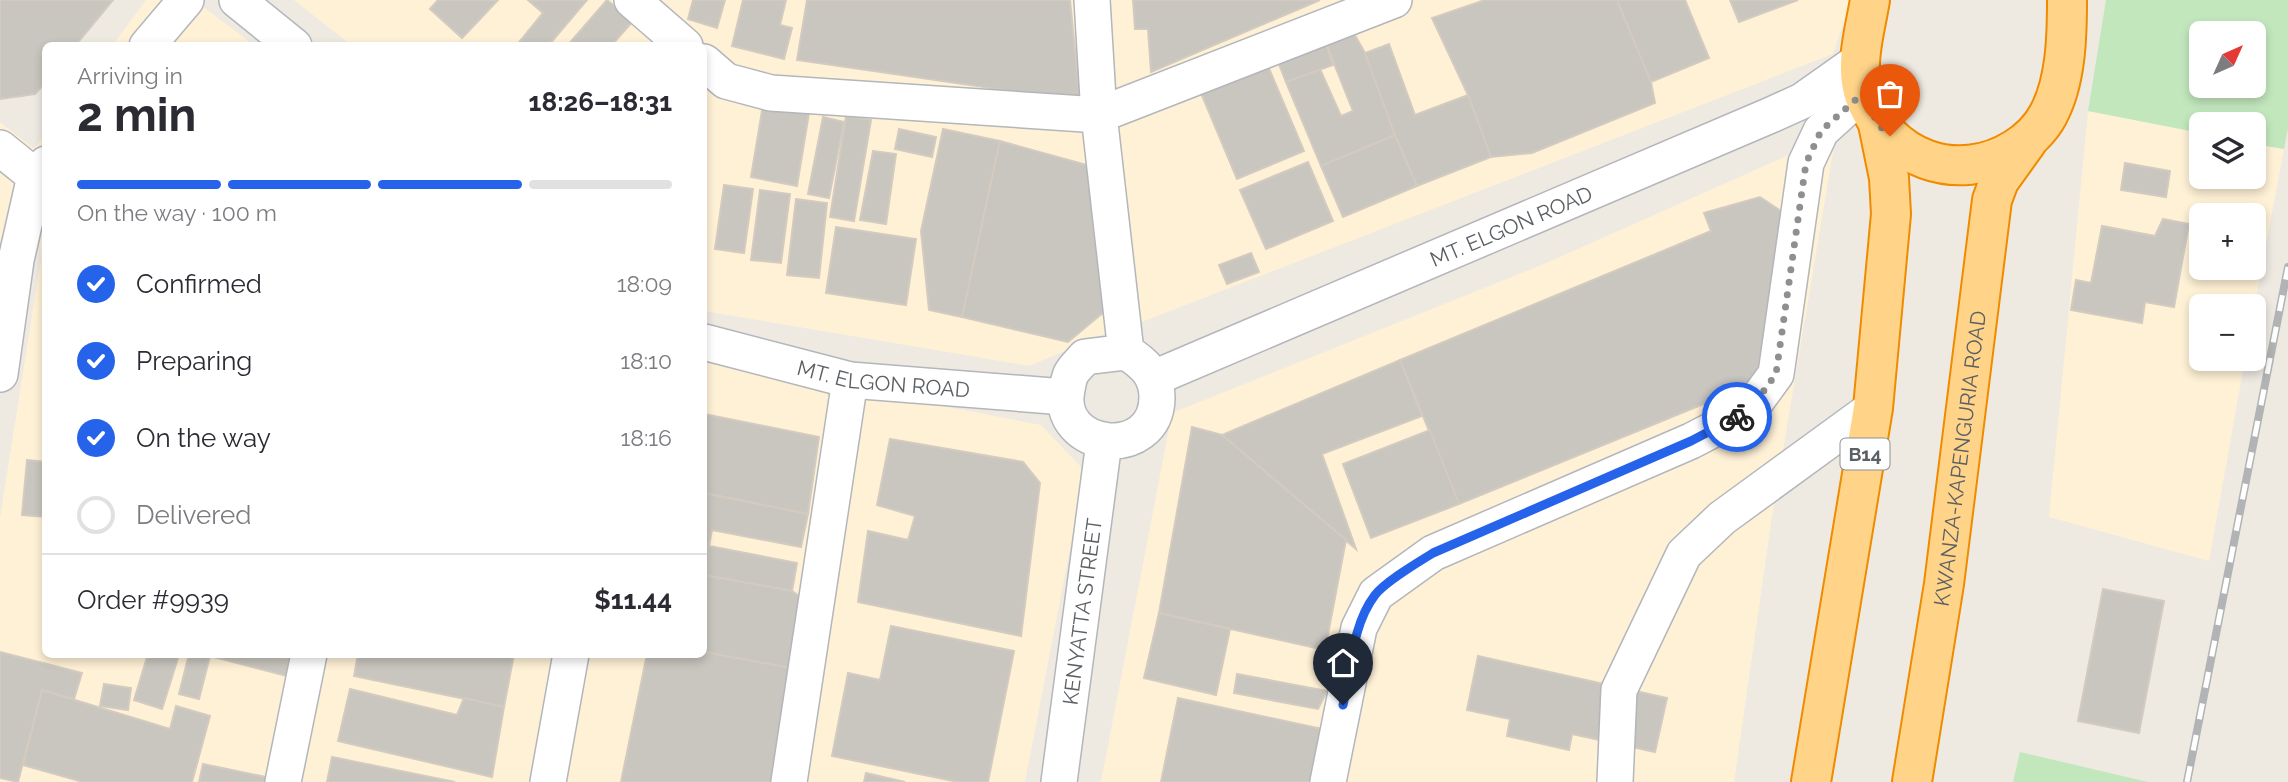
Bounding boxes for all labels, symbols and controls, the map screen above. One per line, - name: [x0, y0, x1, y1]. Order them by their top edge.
- north arrow: [2189, 21, 2266, 98]
- map controls: [2189, 21, 2266, 371]
- text: Arriving in: [77, 62, 183, 89]
- pin: [1860, 64, 1920, 136]
- icon: bag: [1871, 75, 1909, 113]
- text: 18:26–18:31: [529, 87, 672, 117]
- text: 2 min: [77, 88, 196, 142]
- button: layers: [2189, 112, 2266, 189]
- street label: MT. ELGON ROAD: [1426, 180, 1596, 272]
- text: On the way · 100 m: [77, 199, 277, 226]
- button: +: [2189, 203, 2266, 280]
- icon: check: [77, 265, 115, 303]
- text: Confirmed: [136, 269, 262, 299]
- text: 18:09: [617, 270, 672, 297]
- button: −: [2189, 294, 2266, 371]
- street label: KWANZA-KAPENGURIA ROAD: [1928, 309, 1991, 608]
- icon: check: [77, 342, 115, 380]
- text: Preparing: [136, 346, 252, 376]
- text: 18:10: [620, 347, 672, 374]
- street label: MT. ELGON ROAD: [795, 354, 971, 402]
- courier: [1702, 382, 1772, 452]
- icon: bike: [1718, 398, 1756, 436]
- icon: check: [77, 419, 115, 457]
- text: On the way: [136, 423, 271, 453]
- text: 18:16: [620, 424, 672, 451]
- road number: B14: [1840, 438, 1890, 470]
- text: Delivered: [136, 500, 251, 530]
- street label: KENYATTA STREET: [1057, 516, 1106, 706]
- text: Order #9939: [77, 585, 229, 615]
- text: $11.44: [594, 585, 672, 615]
- pin: [1313, 633, 1373, 705]
- icon: home: [1324, 644, 1362, 682]

